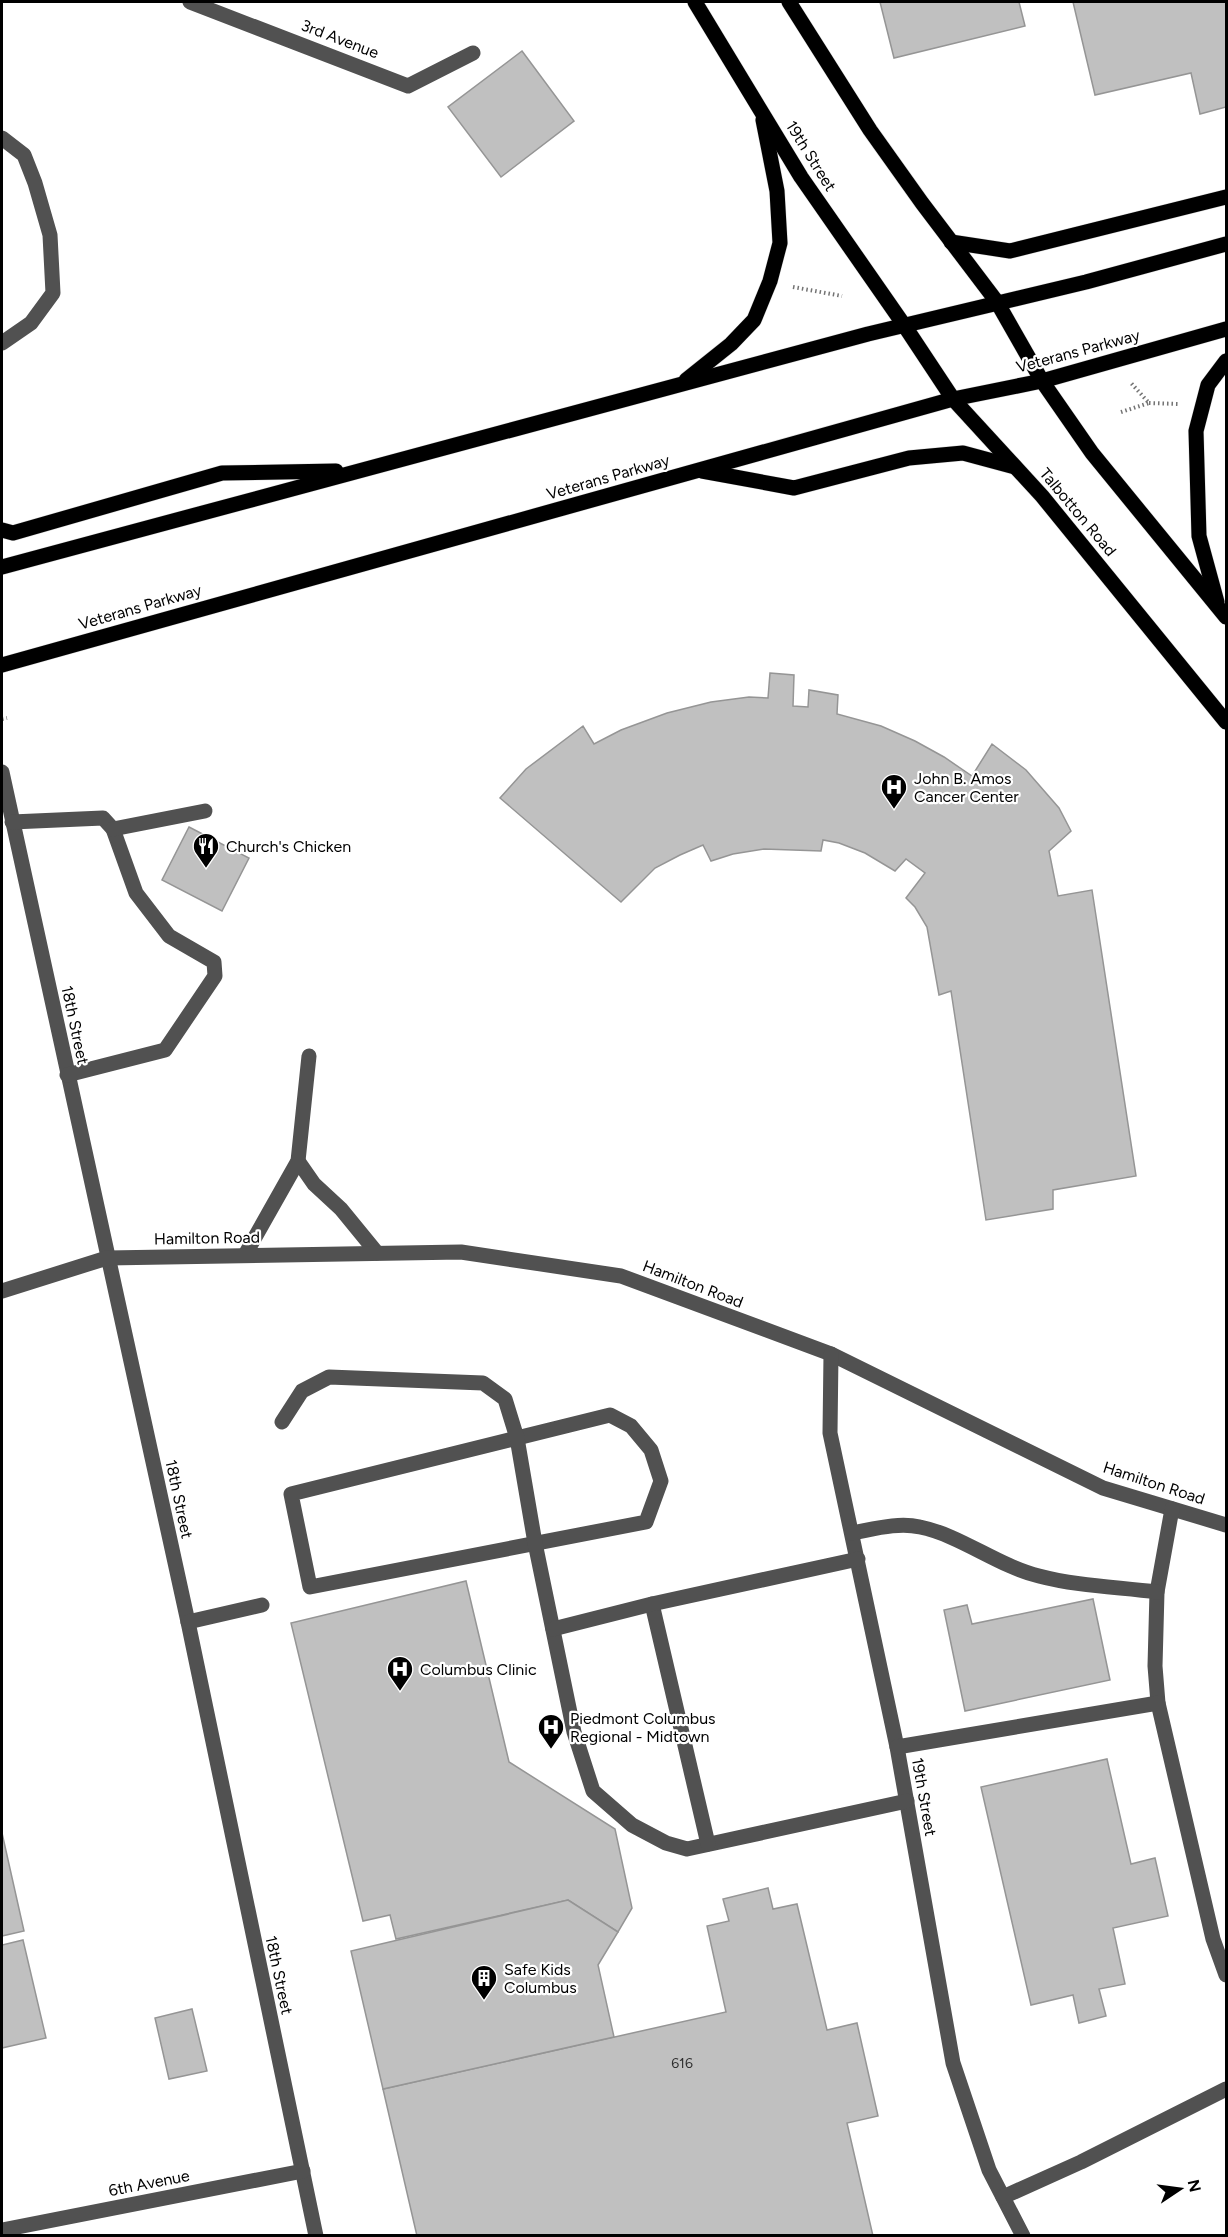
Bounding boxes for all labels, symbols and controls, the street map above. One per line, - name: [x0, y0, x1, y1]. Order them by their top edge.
- street label: 3rd Avenue: [299, 16, 382, 63]
- street label: 19th Street: [782, 117, 840, 195]
- street label: Veterans Parkway: [1014, 325, 1142, 377]
- street label: Veterans Parkway: [544, 450, 672, 504]
- street label: Talbotton Road: [1036, 464, 1120, 560]
- street label: Veterans Parkway: [76, 580, 204, 634]
- place label: John B. Amos Cancer Center: [914, 769, 1019, 806]
- hospital icon: John B. Amos Cancer Center: [879, 772, 909, 810]
- restaurant icon: Church's Chicken: [191, 831, 221, 869]
- place label: Church's Chicken: [226, 837, 351, 856]
- street label: 18th Street: [57, 984, 93, 1066]
- street label: Hamilton Road: [154, 1228, 260, 1248]
- street label: Hamilton Road: [640, 1256, 746, 1312]
- street label: 18th Street: [161, 1458, 197, 1540]
- street label: Hamilton Road: [1101, 1458, 1207, 1508]
- hospital icon: Columbus Clinic: [385, 1654, 415, 1692]
- place label: Columbus Clinic: [420, 1660, 537, 1679]
- place label: Piedmont Columbus Regional - Midtown: [570, 1709, 716, 1746]
- hospital icon: Piedmont Columbus Regional - Midtown: [536, 1712, 566, 1750]
- street label: 19th Street: [908, 1756, 940, 1838]
- street label: 18th Street: [261, 1934, 297, 2016]
- place label: Safe Kids Columbus: [504, 1960, 577, 1997]
- building icon: Safe Kids Columbus: [469, 1963, 499, 2001]
- house number: 616: [671, 2055, 693, 2072]
- north arrow: [1150, 2159, 1210, 2219]
- street label: 6th Avenue: [107, 2166, 191, 2200]
- text: N: [1183, 2178, 1205, 2194]

